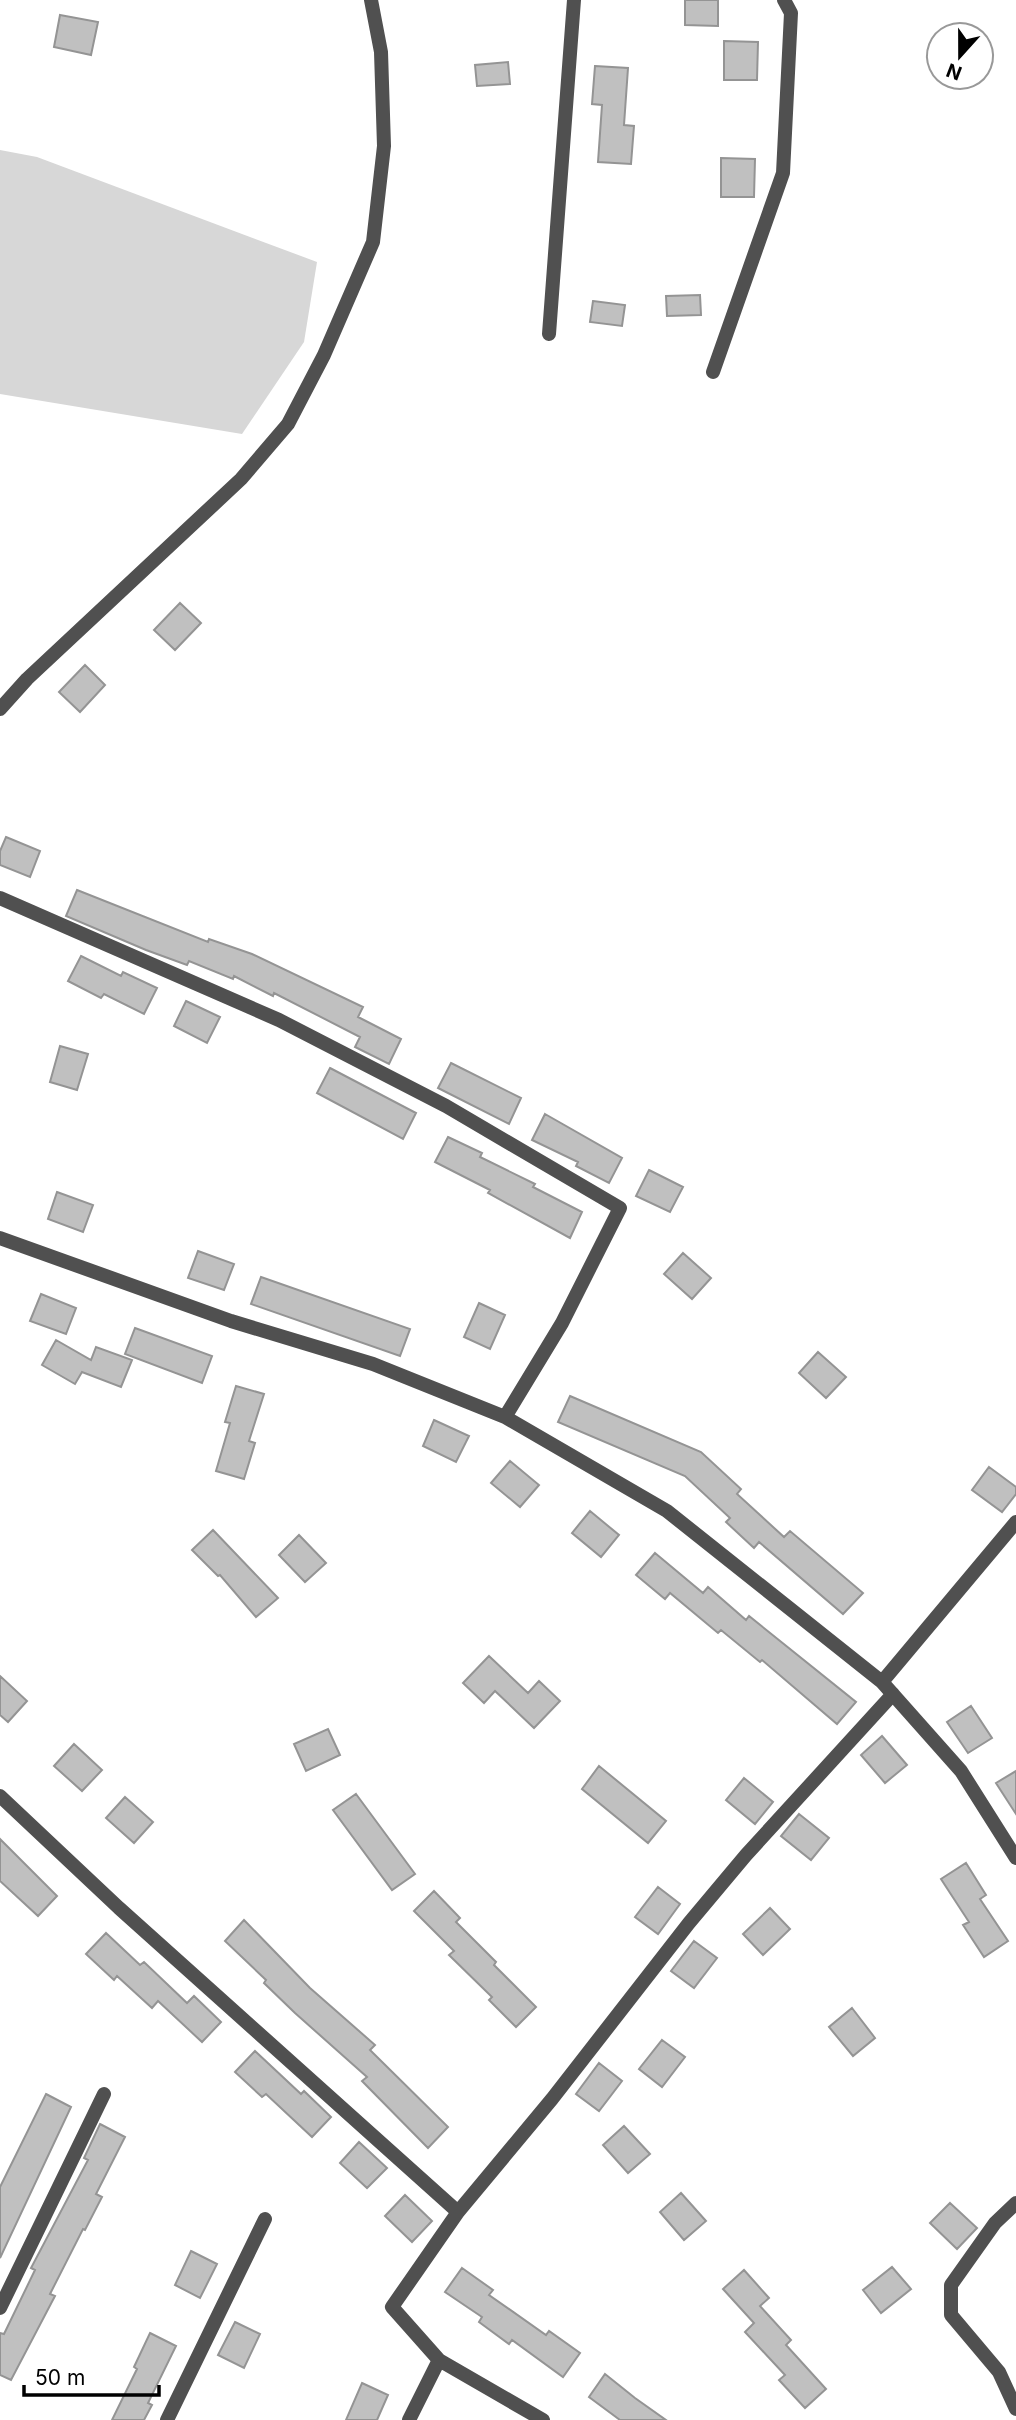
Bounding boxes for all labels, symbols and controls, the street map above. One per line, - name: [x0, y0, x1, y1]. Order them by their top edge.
- north arrow: [925, 21, 995, 91]
- text: N: [943, 58, 965, 85]
- scale bar: [24, 2354, 159, 2398]
- text: 50 m: [35, 2365, 85, 2390]

